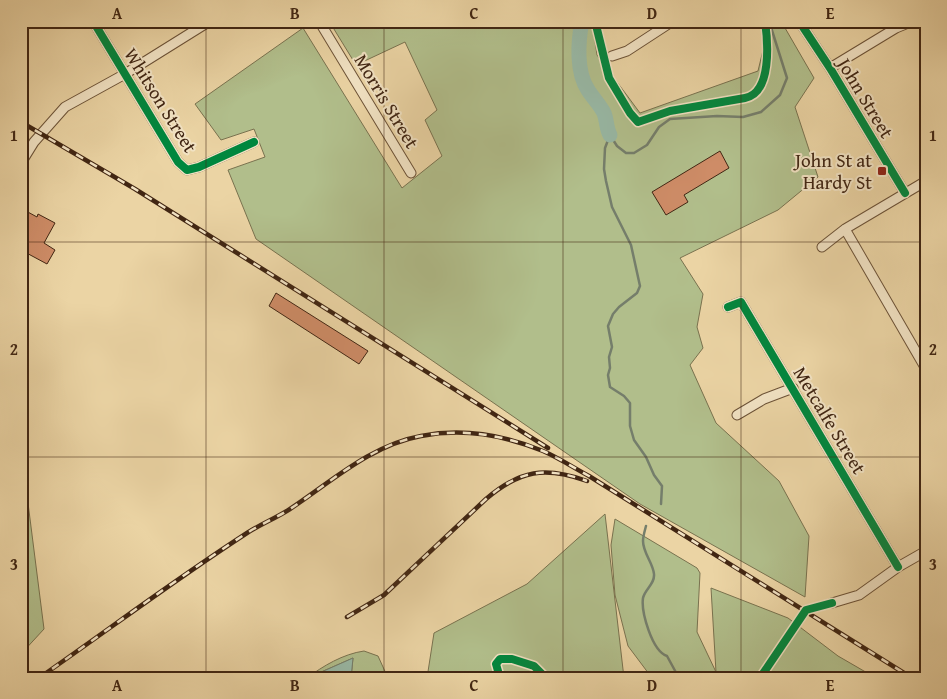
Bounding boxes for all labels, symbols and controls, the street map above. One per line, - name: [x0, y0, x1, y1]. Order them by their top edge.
- text: A: [112, 1, 123, 25]
- text: B: [290, 1, 300, 25]
- text: C: [469, 1, 479, 25]
- text: D: [647, 1, 657, 25]
- text: E: [826, 1, 835, 25]
- street label: Whitson Street: [118, 42, 205, 158]
- street label: Morris Street: [348, 48, 426, 154]
- street label: John Street: [830, 51, 901, 144]
- text: 1: [10, 123, 18, 147]
- text: 1: [929, 123, 937, 147]
- place label: John St at Hardy St: [793, 146, 872, 196]
- marker: John St at Hardy St: [876, 165, 888, 177]
- text: 2: [10, 337, 18, 361]
- text: 2: [929, 337, 937, 361]
- street label: Metcalfe Street: [787, 361, 873, 479]
- text: 3: [10, 552, 18, 576]
- text: 3: [929, 552, 937, 576]
- text: A: [112, 673, 123, 697]
- text: B: [290, 673, 300, 697]
- text: C: [469, 673, 479, 697]
- text: D: [647, 673, 657, 697]
- text: E: [826, 673, 835, 697]

